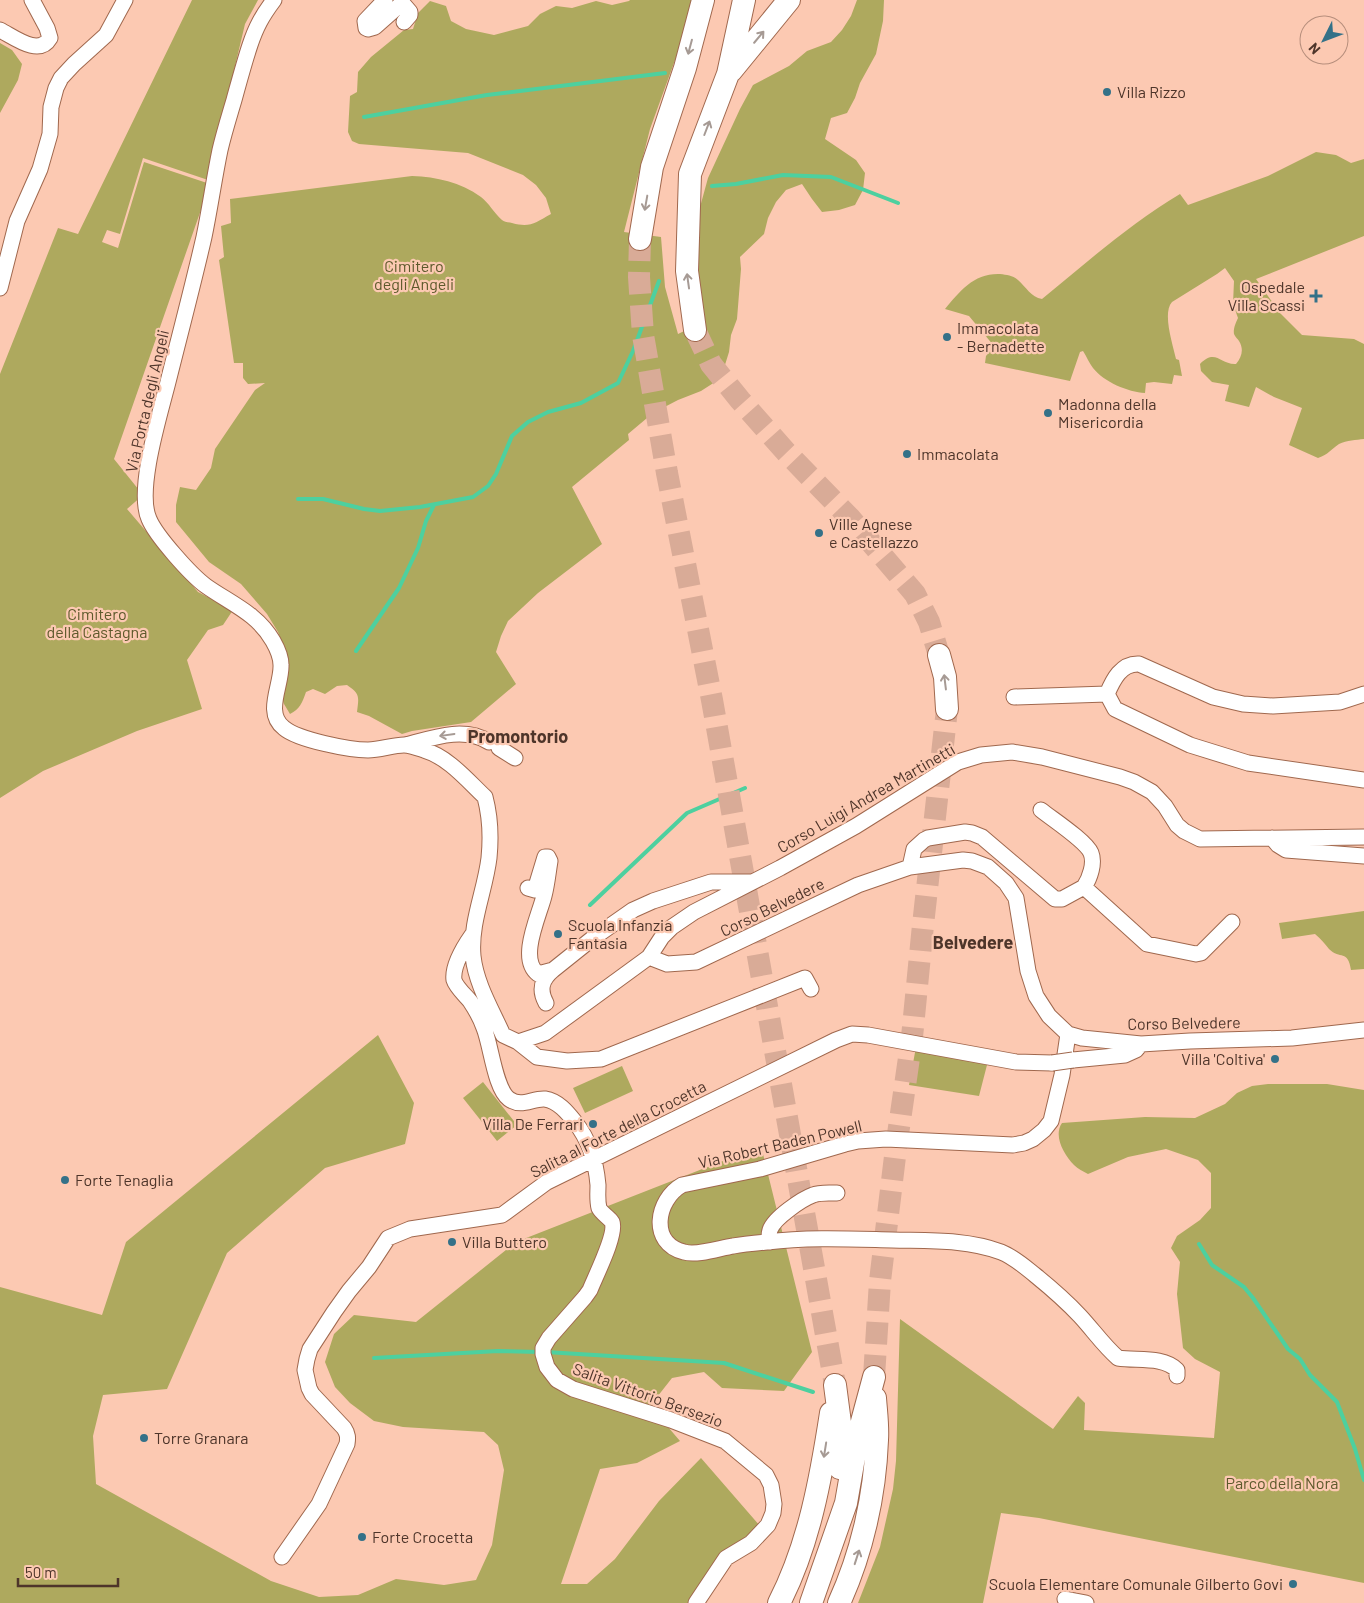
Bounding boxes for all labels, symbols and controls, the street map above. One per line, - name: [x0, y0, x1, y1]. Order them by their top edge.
- north arrow: [1299, 15, 1349, 65]
- one-way arrow: [753, 31, 764, 44]
- one-way arrow: [685, 39, 694, 55]
- text: N: [1305, 40, 1323, 58]
- place label: Villa Rizzo: [1117, 82, 1186, 101]
- marker: Villa Rizzo: [1101, 86, 1113, 98]
- one-way arrow: [703, 121, 712, 137]
- one-way arrow: [641, 195, 650, 211]
- park label: Cimitero degli Angeli: [374, 256, 454, 293]
- one-way arrow: [683, 274, 693, 290]
- place label: Ospedale Villa Scassi: [1228, 277, 1305, 314]
- marker: Ospedale Villa Scassi: [1309, 289, 1323, 303]
- place label: Immacolata - Bernadette: [957, 318, 1045, 355]
- street label: Via Porta degli Angeli: [121, 328, 172, 474]
- marker: Immacolata - Bernadette: [941, 331, 953, 343]
- place label: Madonna della Misericordia: [1058, 394, 1157, 431]
- marker: Madonna della Misericordia: [1042, 407, 1054, 419]
- place label: Immacolata: [917, 444, 999, 463]
- marker: Immacolata: [901, 448, 913, 460]
- place label: Ville Agnese e Castellazzo: [829, 514, 919, 551]
- marker: Ville Agnese e Castellazzo: [813, 527, 825, 539]
- park label: Cimitero della Castagna: [47, 604, 147, 641]
- one-way arrow: [940, 674, 950, 690]
- district label: Promontorio: [468, 725, 568, 747]
- one-way arrow: [440, 731, 456, 741]
- street label: Corso Luigi Andrea Martinetti: [773, 739, 958, 856]
- street label: Corso Belvedere: [717, 873, 827, 940]
- place label: Scuola Infanzia Fantasia: [568, 915, 672, 952]
- marker: Scuola Infanzia Fantasia: [552, 928, 564, 940]
- district label: Belvedere: [933, 931, 1013, 953]
- street label: Corso Belvedere: [1127, 1012, 1241, 1033]
- place label: Villa 'Coltiva': [1181, 1049, 1265, 1068]
- marker: Villa 'Coltiva': [1269, 1053, 1281, 1065]
- street label: Salita al Forte della Crocetta: [527, 1076, 709, 1181]
- place label: Villa De Ferrari: [482, 1114, 583, 1133]
- street label: Via Robert Baden Powell: [696, 1115, 864, 1172]
- marker: Villa De Ferrari: [587, 1118, 599, 1130]
- place label: Forte Tenaglia: [75, 1170, 173, 1189]
- marker: Forte Tenaglia: [59, 1174, 71, 1186]
- place label: Villa Buttero: [462, 1232, 547, 1251]
- marker: Villa Buttero: [446, 1236, 458, 1248]
- street label: Salita Vittorio Bersezio: [571, 1359, 726, 1431]
- place label: Torre Granara: [154, 1428, 249, 1447]
- marker: Torre Granara: [138, 1432, 150, 1444]
- one-way arrow: [820, 1442, 830, 1458]
- park label: Parco della Nora: [1225, 1473, 1339, 1492]
- place label: Forte Crocetta: [372, 1527, 473, 1546]
- marker: Forte Crocetta: [356, 1531, 368, 1543]
- one-way arrow: [852, 1550, 862, 1566]
- scale bar: [18, 1556, 118, 1588]
- text: 50 m: [25, 1563, 57, 1581]
- place label: Scuola Elementare Comunale Gilberto Govi: [989, 1574, 1283, 1593]
- marker: Scuola Elementare Comunale Gilberto Govi: [1287, 1578, 1299, 1590]

